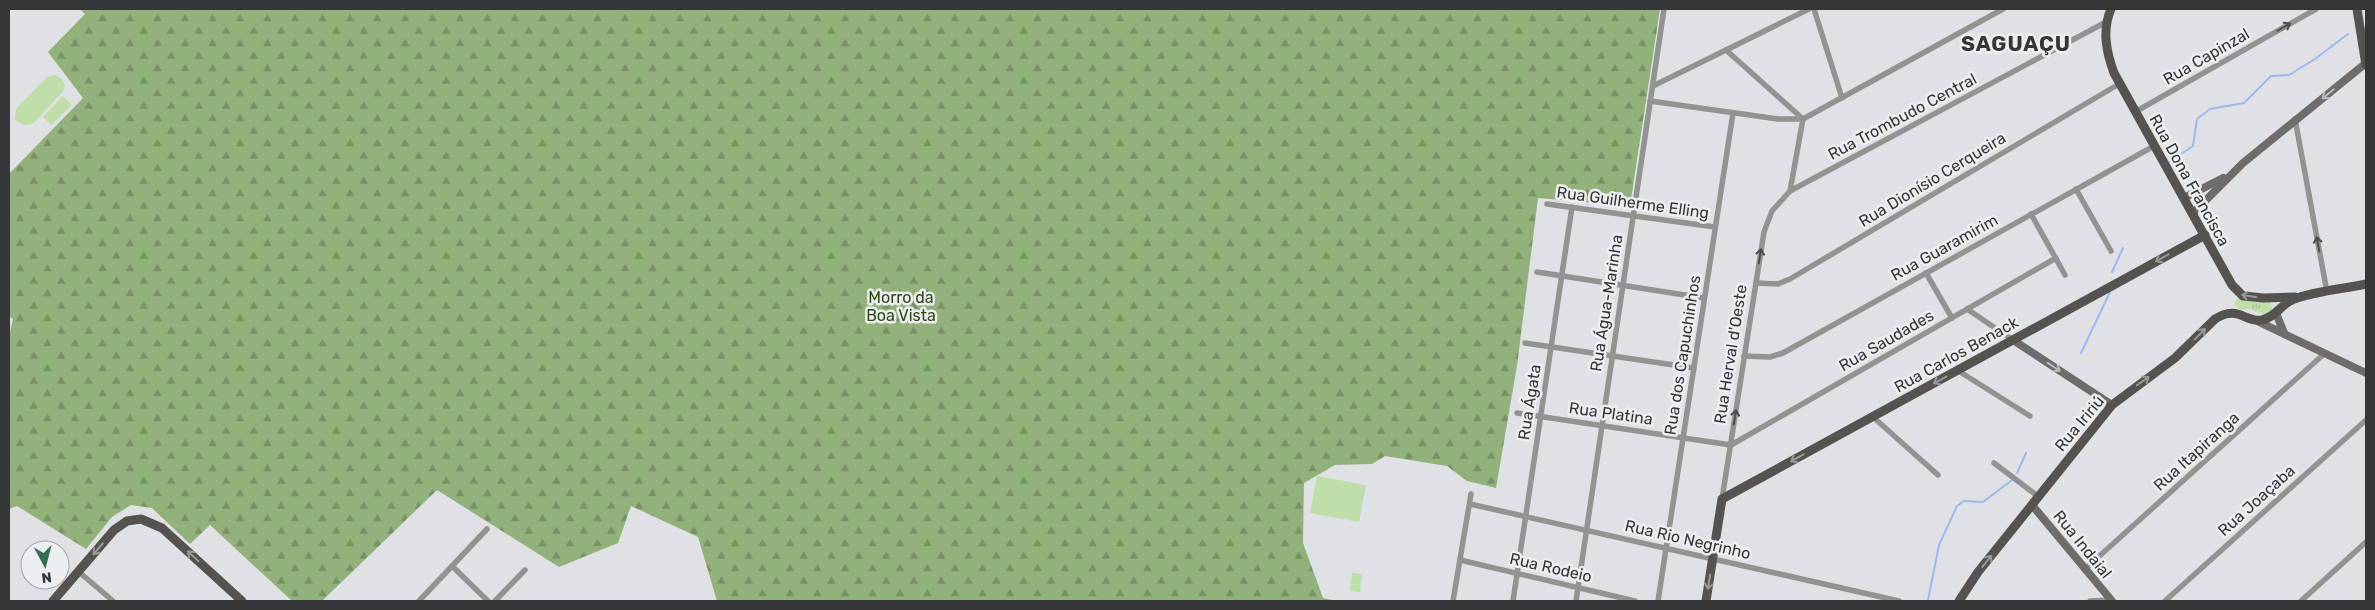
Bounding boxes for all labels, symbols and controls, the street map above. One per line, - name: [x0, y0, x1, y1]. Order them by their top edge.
- one-way arrow: [2276, 22, 2290, 32]
- street label: Rua Capinzal: [2160, 24, 2253, 89]
- district label: SAGUAÇU: [1961, 31, 2071, 56]
- street label: Rua Trombudo Central: [1825, 69, 1980, 164]
- one-way arrow: [2321, 88, 2334, 99]
- street label: Rua Dona Francisca: [2145, 111, 2234, 249]
- street label: Rua Dionísio Cerqueira: [1855, 128, 2009, 231]
- street label: Rua Guilherme Elling: [1556, 182, 1710, 223]
- street label: Rua Guaramirim: [1887, 210, 2001, 285]
- street label: Rua Água-Marinha: [1586, 233, 1627, 373]
- one-way arrow: [2313, 237, 2322, 253]
- one-way arrow: [1755, 249, 1765, 265]
- one-way arrow: [2155, 254, 2170, 264]
- street label: Rua dos Capuchinhos: [1660, 274, 1705, 436]
- street label: Rua Herval d'Oeste: [1710, 283, 1751, 425]
- park label: Morro da Boa Vista: [866, 288, 936, 325]
- one-way arrow: [2242, 291, 2258, 301]
- street label: Rua Saudades: [1835, 306, 1937, 375]
- street label: Rua Carlos Benack: [1891, 312, 2022, 396]
- one-way arrow: [2194, 327, 2206, 340]
- one-way arrow: [2047, 362, 2061, 372]
- street label: Rua Ágata: [1514, 363, 1545, 441]
- one-way arrow: [1933, 376, 1948, 385]
- one-way arrow: [2136, 376, 2150, 386]
- street label: Rua Iririú: [2051, 392, 2108, 455]
- street label: Rua Platina: [1568, 398, 1654, 429]
- street label: Rua Itapiranga: [2150, 408, 2243, 495]
- one-way arrow: [1730, 409, 1740, 425]
- one-way arrow: [1790, 453, 1805, 463]
- street label: Rua Joaçaba: [2214, 461, 2299, 540]
- street label: Rua Indaial: [2049, 507, 2116, 582]
- street label: Rua Rio Negrinho: [1623, 516, 1753, 563]
- north arrow: [20, 540, 70, 590]
- one-way arrow: [92, 543, 103, 556]
- street label: Rua Rodeio: [1508, 549, 1594, 586]
- one-way arrow: [187, 550, 200, 562]
- one-way arrow: [1981, 555, 1992, 568]
- text: N: [40, 568, 53, 586]
- one-way arrow: [1704, 574, 1714, 590]

